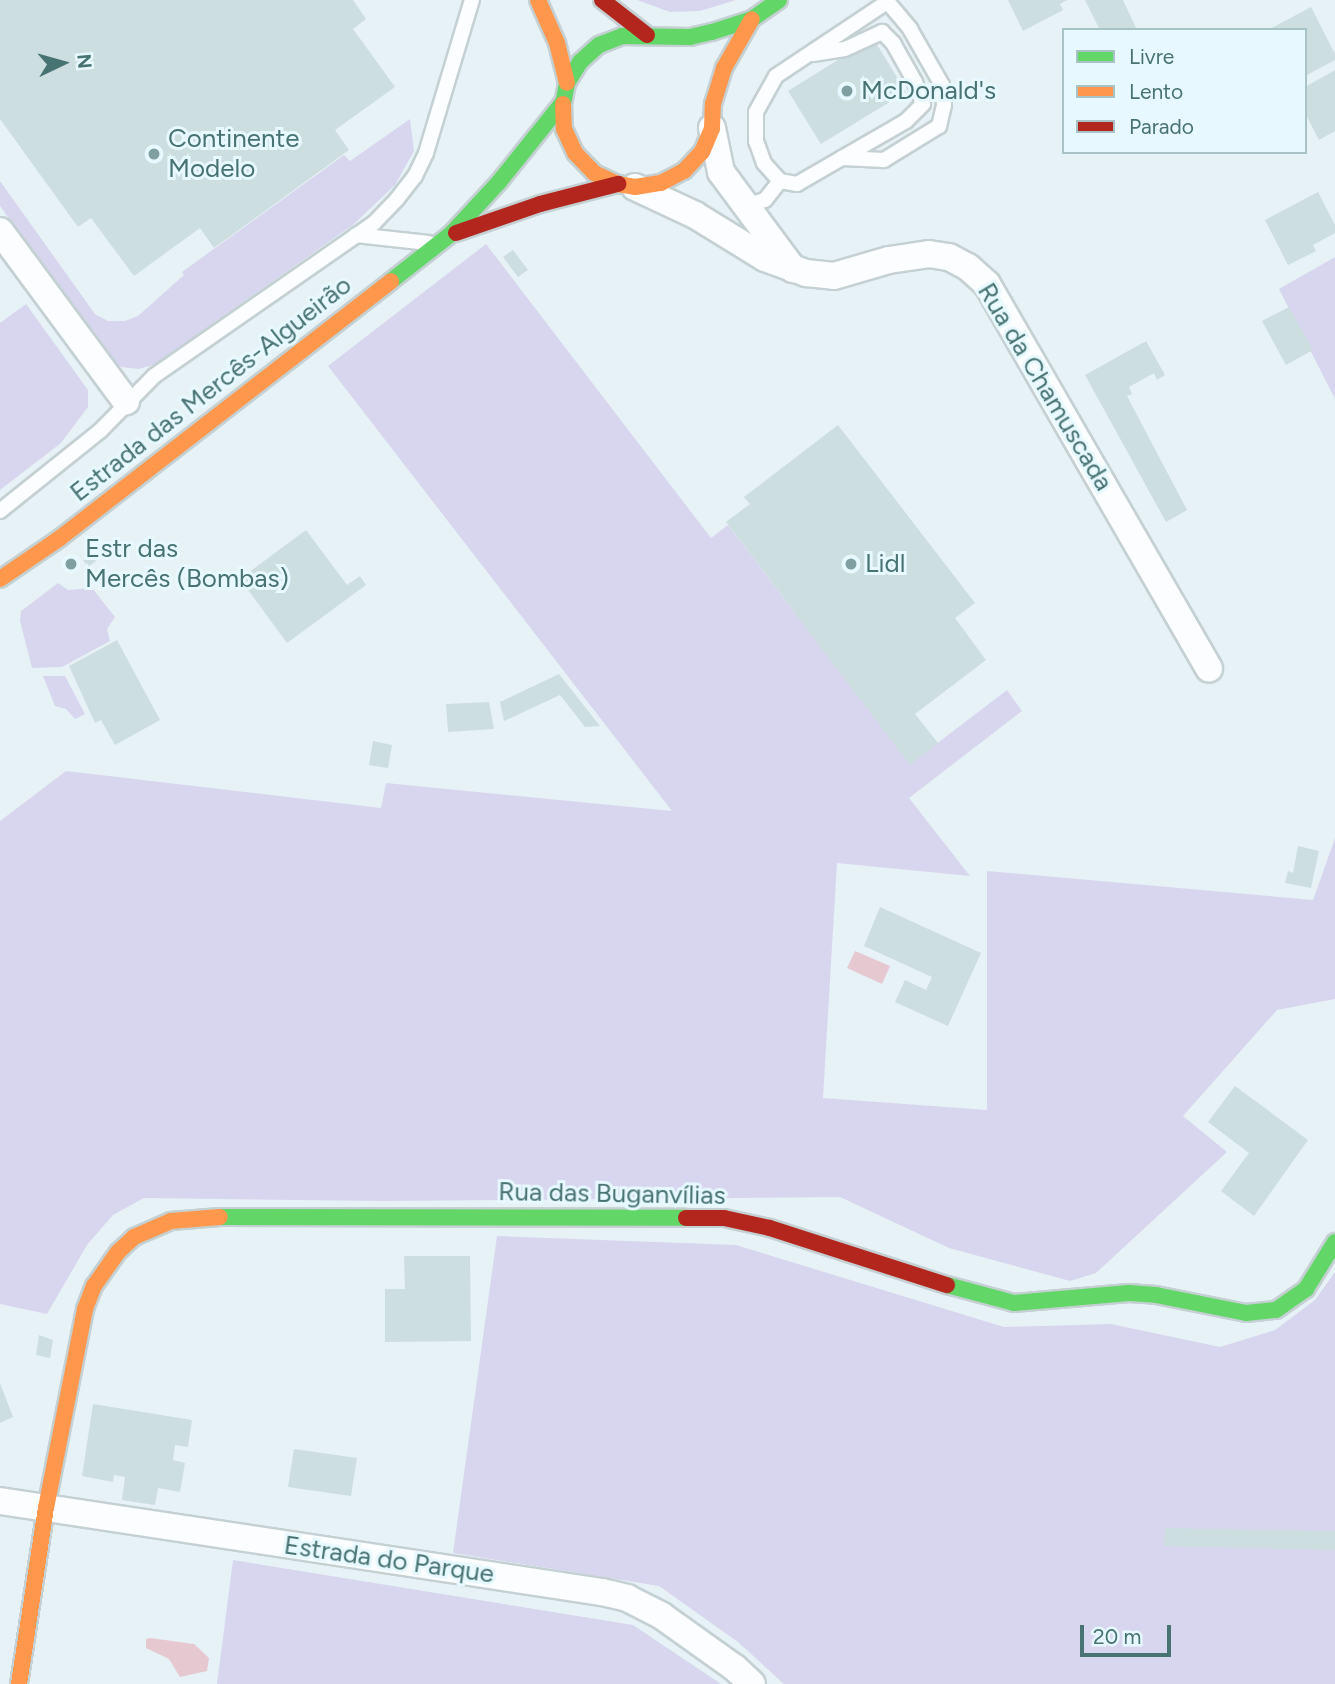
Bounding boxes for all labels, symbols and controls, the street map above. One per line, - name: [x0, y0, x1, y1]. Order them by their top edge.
- north arrow: [28, 28, 98, 98]
- legend: [1062, 28, 1307, 154]
- text: Livre: [1129, 44, 1174, 69]
- text: N: [72, 53, 97, 69]
- place label: McDonald's: [861, 75, 996, 107]
- text: Lento: [1129, 79, 1183, 104]
- marker: McDonald's: [839, 83, 855, 99]
- text: Parado: [1129, 114, 1194, 139]
- place label: Continente Modelo: [168, 123, 299, 184]
- marker: Continente Modelo: [146, 146, 162, 162]
- street label: Estrada das Mercês-Algueirão: [64, 270, 358, 508]
- street label: Rua da Chamuscada: [971, 278, 1119, 496]
- place label: Estr das Mercês (Bombas): [85, 533, 289, 594]
- place label: Lidl: [865, 548, 906, 580]
- marker: Estr das Mercês (Bombas): [63, 556, 79, 572]
- marker: Lidl: [843, 556, 859, 572]
- street label: Rua das Buganvílias: [498, 1176, 726, 1212]
- street label: Estrada do Parque: [282, 1530, 496, 1590]
- scale bar: [1083, 1610, 1174, 1654]
- text: 20 m: [1093, 1624, 1141, 1649]

